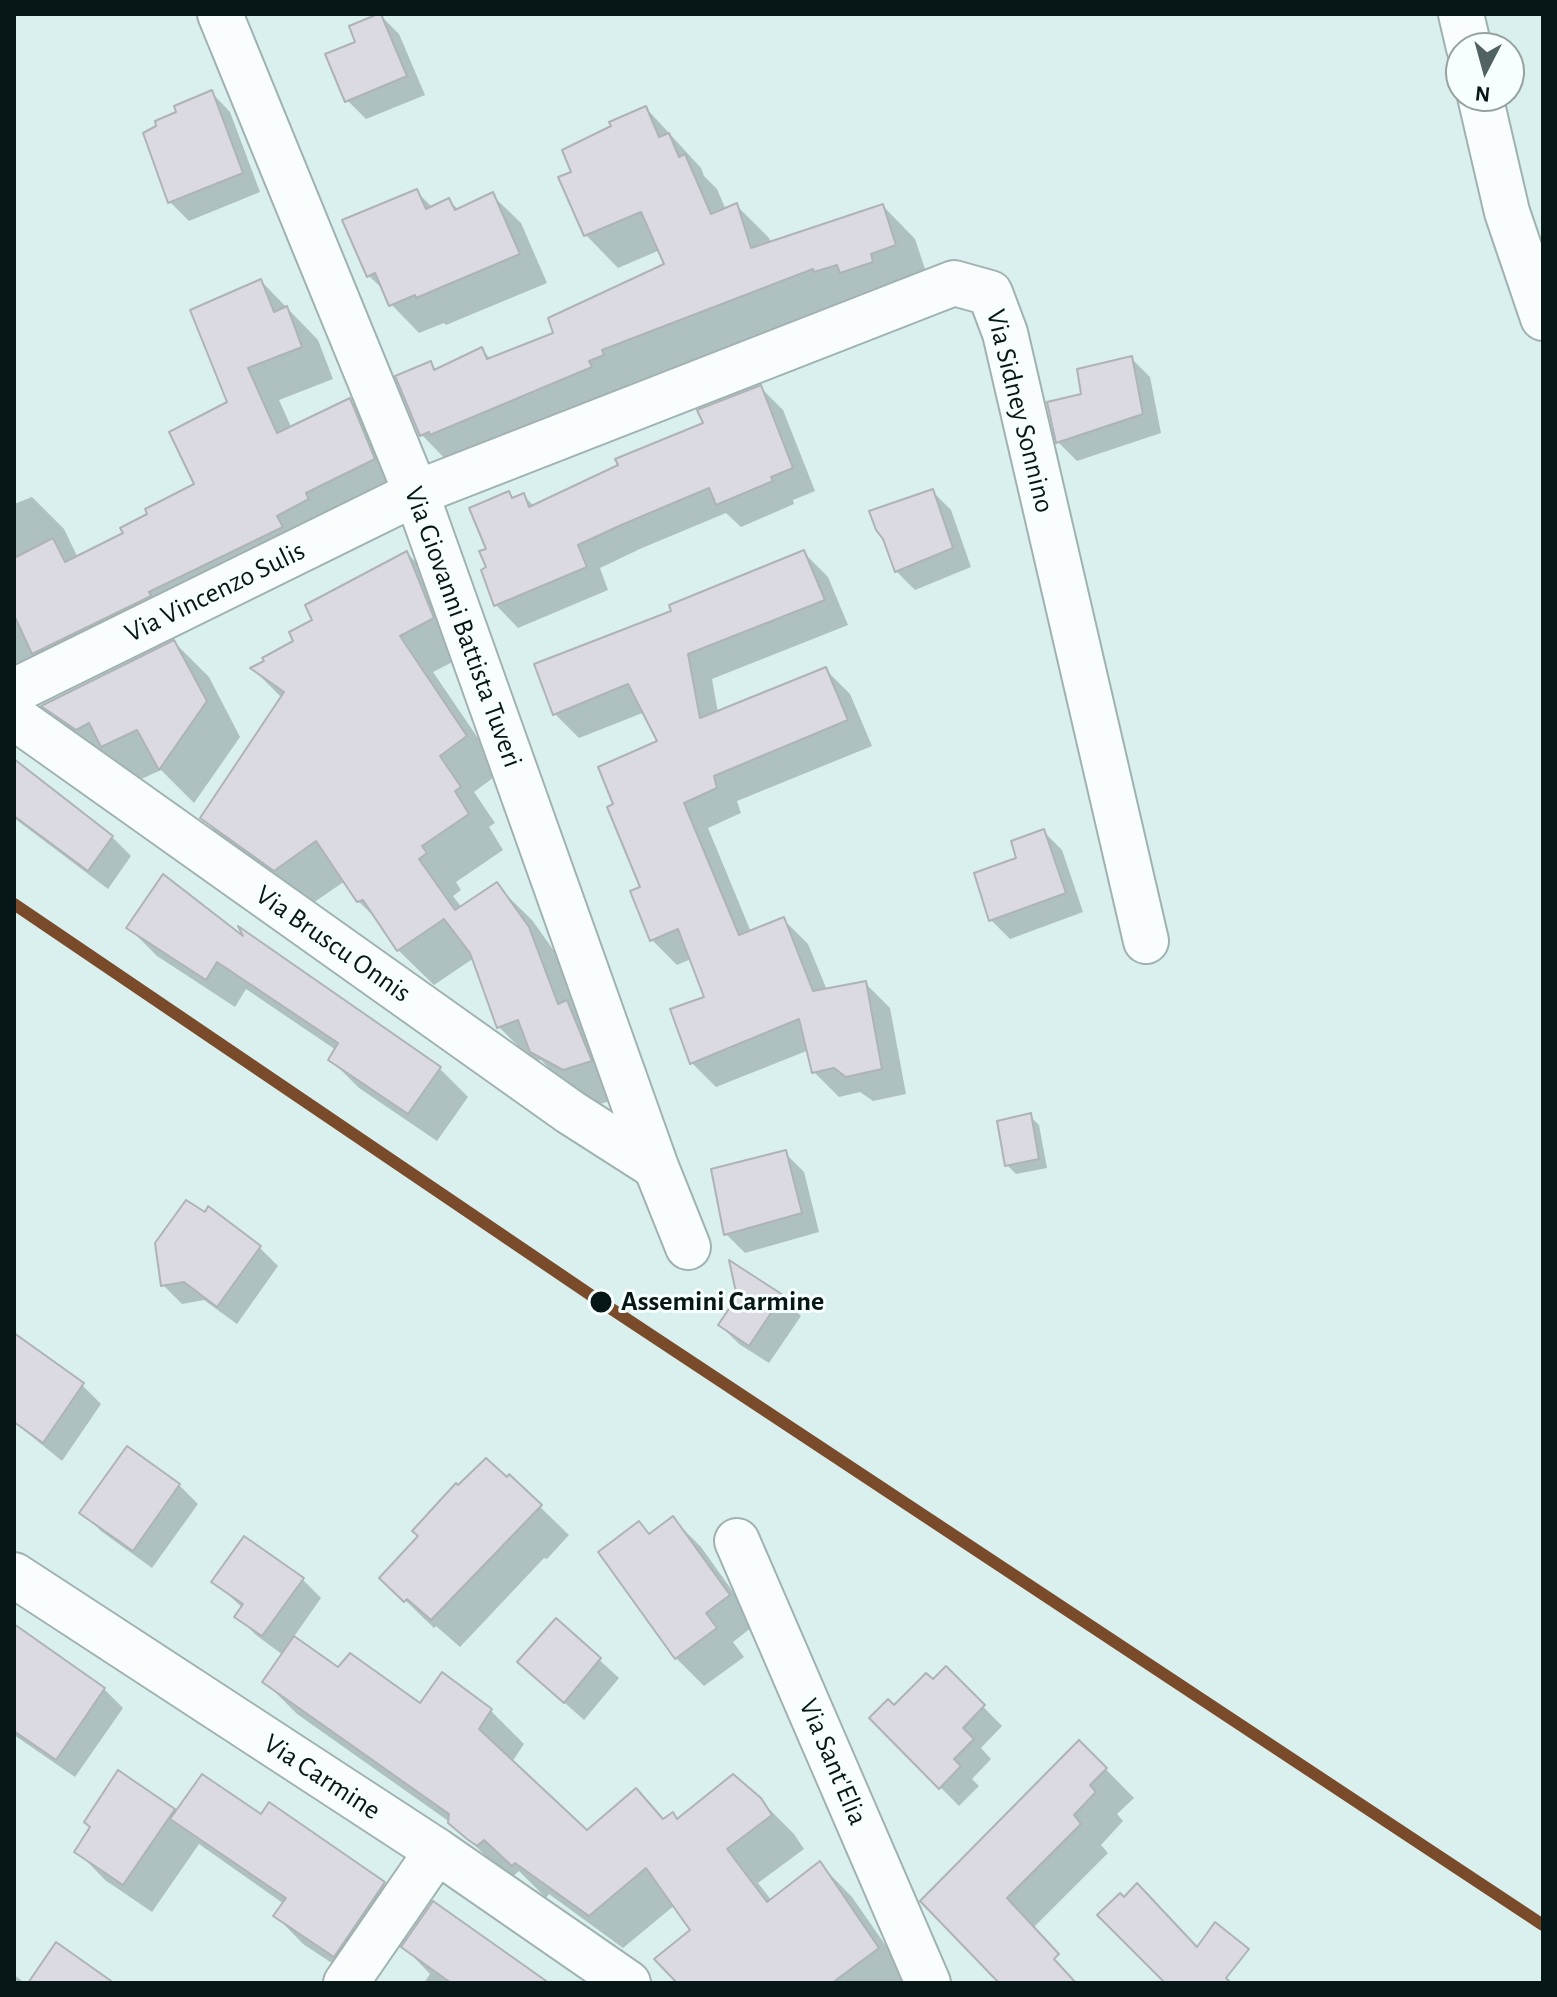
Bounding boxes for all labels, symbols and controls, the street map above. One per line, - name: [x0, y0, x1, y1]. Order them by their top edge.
- north arrow: [1445, 32, 1525, 112]
- text: N: [1474, 82, 1491, 106]
- street label: Via Sidney Sonnino: [979, 306, 1061, 516]
- street label: Via Giovanni Battista Tuveri: [397, 482, 529, 772]
- street label: Via Vincenzo Sulis: [119, 534, 311, 650]
- street label: Via Bruscu Onnis: [249, 878, 417, 1010]
- place label: Assemini Carmine: [621, 1285, 824, 1319]
- marker: Assemini Carmine: [588, 1289, 614, 1315]
- street label: Via Sant'Elia: [791, 1694, 875, 1830]
- street label: Via Carmine: [257, 1727, 387, 1827]

